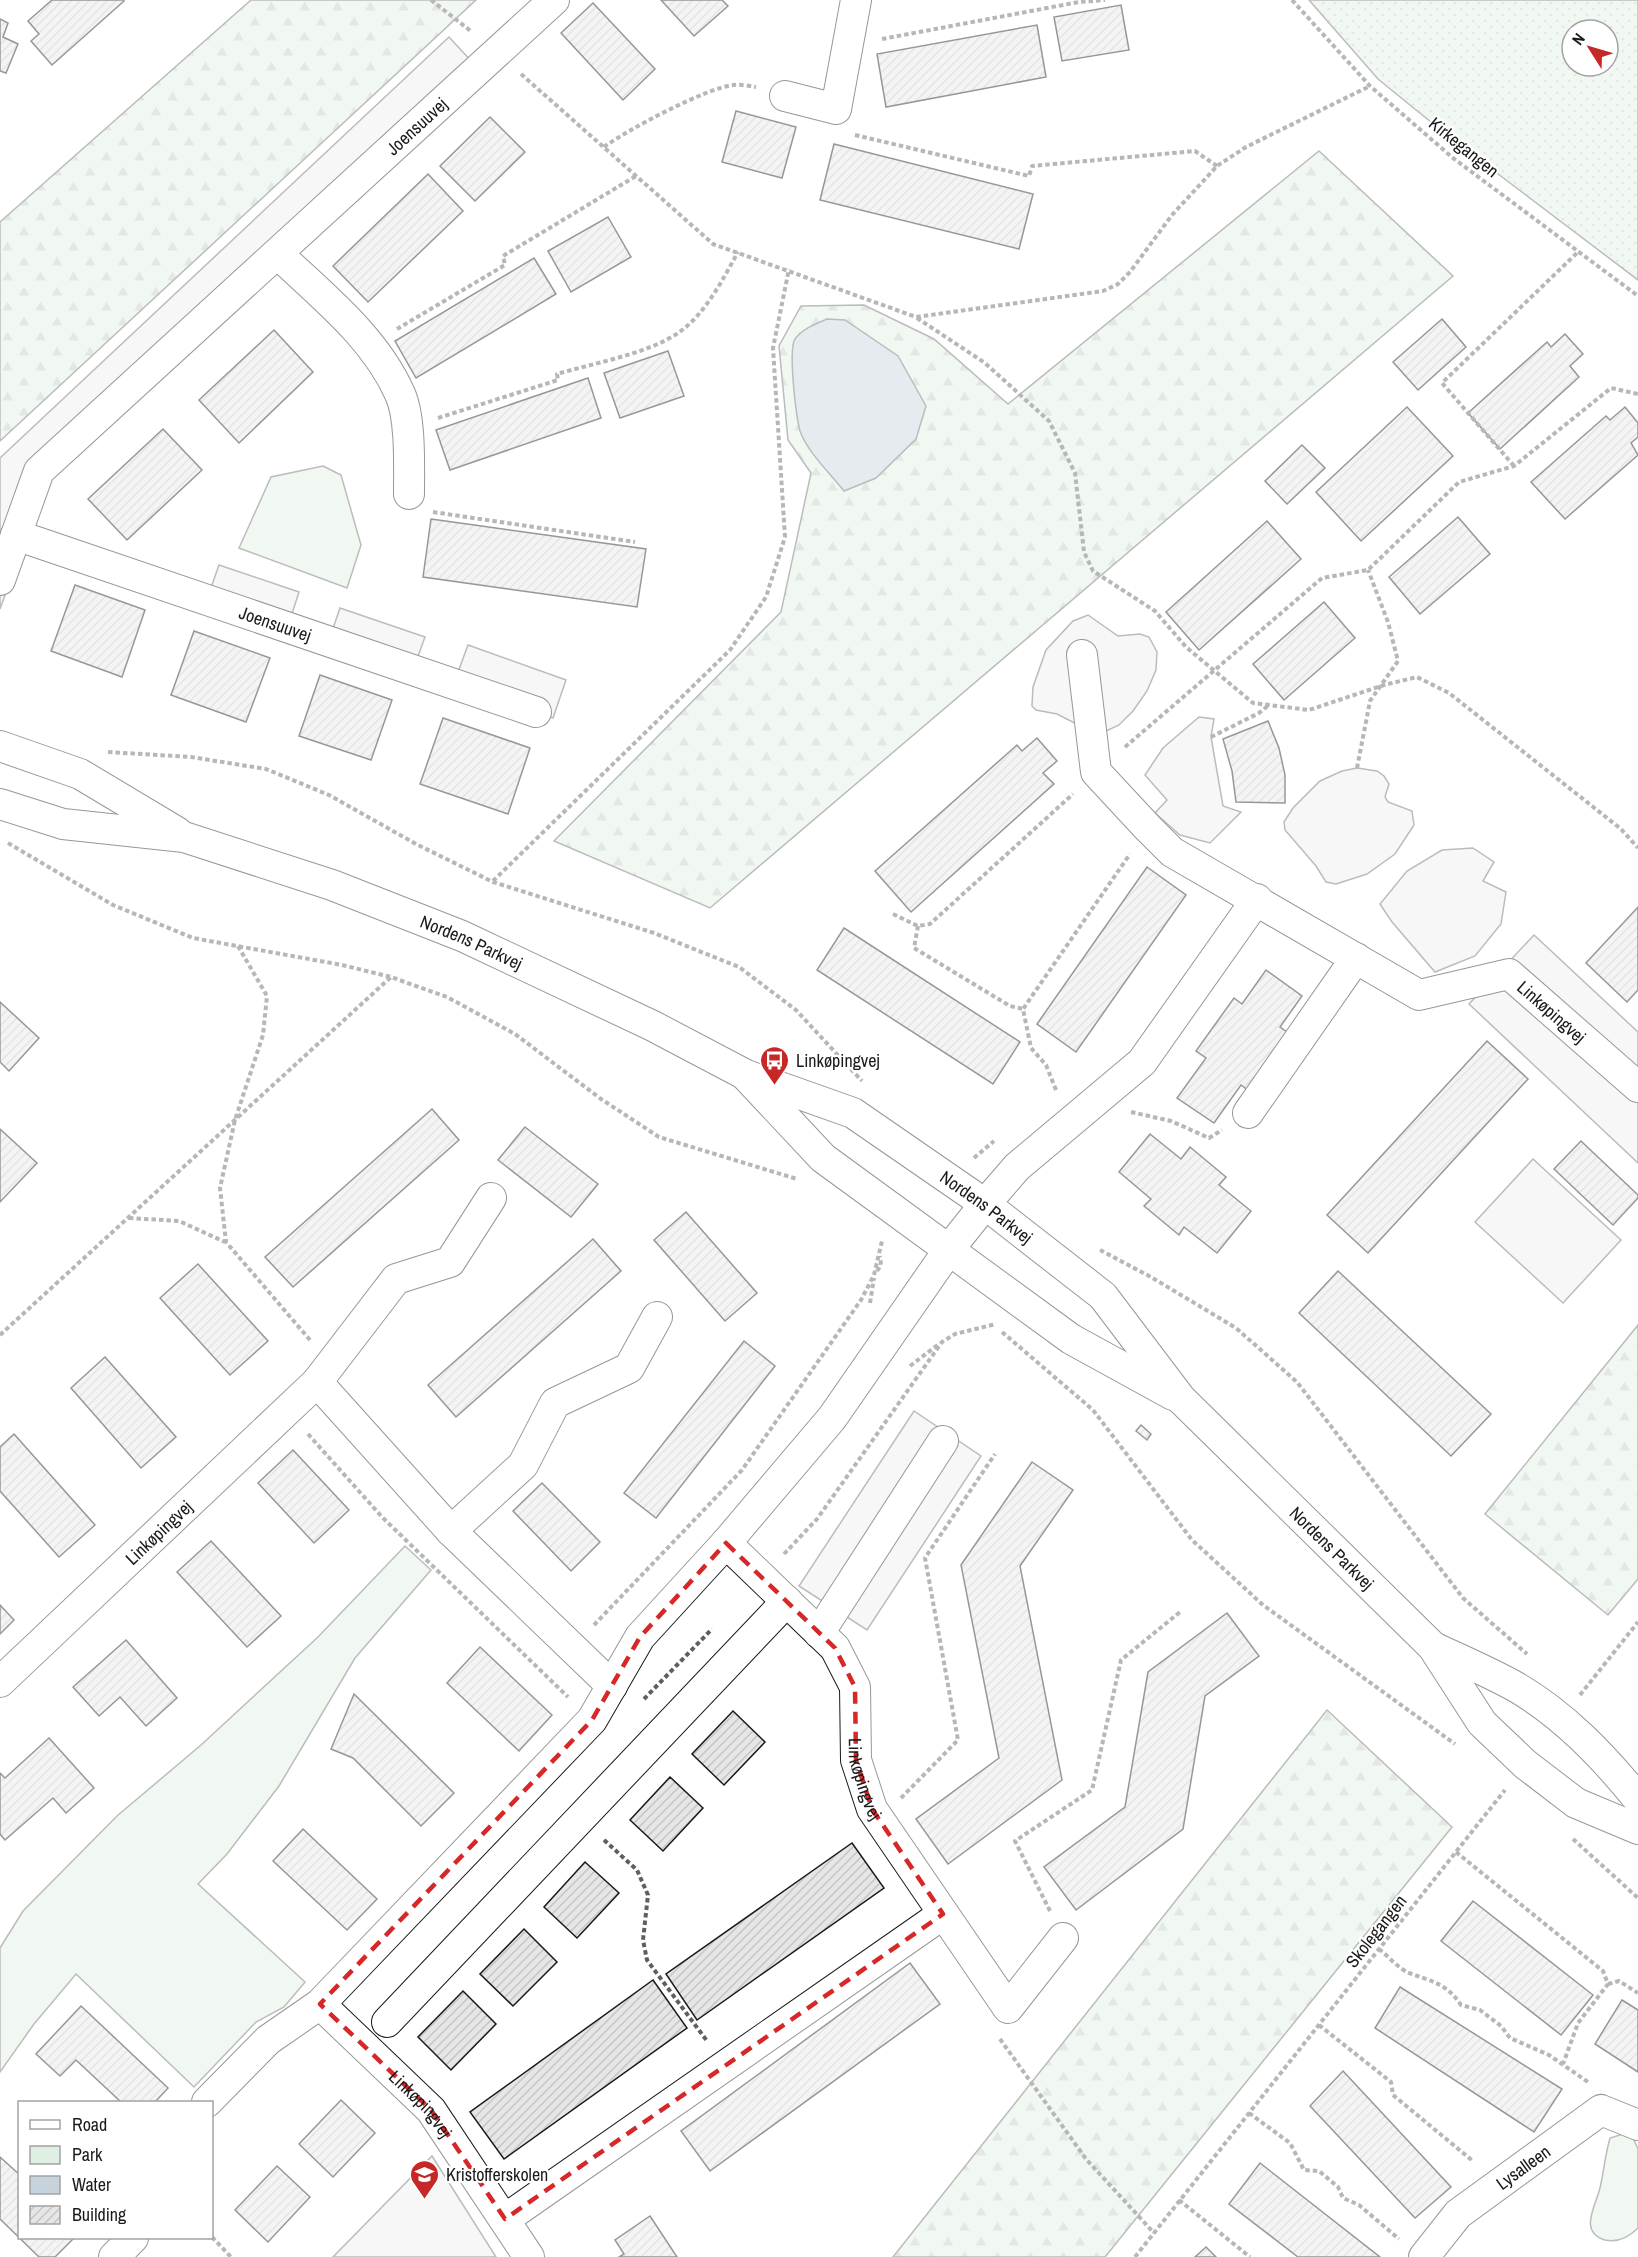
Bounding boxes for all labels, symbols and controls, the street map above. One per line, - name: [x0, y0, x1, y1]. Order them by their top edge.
- north arrow: [1560, 18, 1620, 78]
- text: N: [1566, 29, 1590, 49]
- street label: Joensuuvej: [380, 92, 452, 160]
- street label: Kirkegangen: [1424, 111, 1504, 183]
- street label: Joensuuvej: [236, 599, 315, 647]
- street label: Nordens Parkvej: [417, 908, 527, 975]
- street label: Linkøpingvej: [1512, 975, 1592, 1049]
- bus stop icon: Linkøpingvej: [759, 1044, 791, 1086]
- place label: Linkøpingvej: [796, 1048, 880, 1073]
- street label: Nordens Parkvej: [935, 1164, 1038, 1249]
- street label: Linkøpingvej: [119, 1494, 197, 1570]
- street label: Nordens Parkvej: [1284, 1500, 1380, 1595]
- street label: Linkøpingvej: [843, 1738, 888, 1824]
- street label: Skolegangen: [1340, 1889, 1412, 1973]
- street label: Linkøpingvej: [384, 2064, 458, 2142]
- legend: [18, 2101, 213, 2239]
- text: Road: [72, 2112, 107, 2137]
- street label: Lysalleen: [1490, 2139, 1555, 2195]
- text: Park: [72, 2142, 103, 2167]
- school or university icon: Kristofferskolen: [409, 2158, 441, 2200]
- place label: Kristofferskolen: [446, 2162, 548, 2187]
- text: Water: [72, 2172, 111, 2197]
- text: Building: [72, 2202, 127, 2227]

